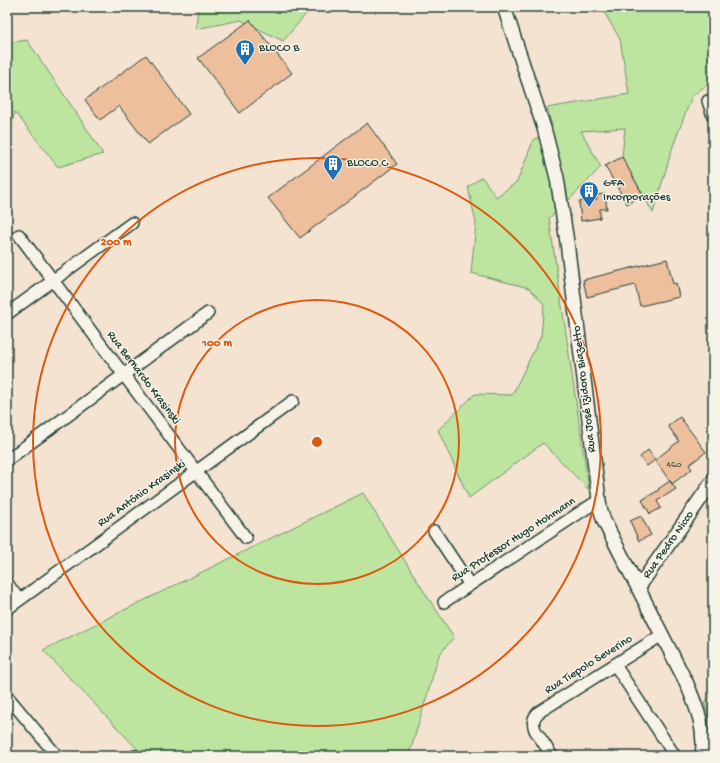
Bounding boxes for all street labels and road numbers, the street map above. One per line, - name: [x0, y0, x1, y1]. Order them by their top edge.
- street label: Rua José Izidoro Biazetto: [570, 325, 600, 453]
- street label: Rua Bernardo Krasinski: [103, 329, 183, 428]
- street label: Rua Antônio Krasinski: [95, 457, 189, 531]
- street label: Rua Professor Hugo Hohmann: [449, 494, 579, 585]
- street label: Rua Pedro Nicco: [640, 508, 698, 582]
- street label: Rua Tiepolo Severino: [543, 632, 635, 698]

